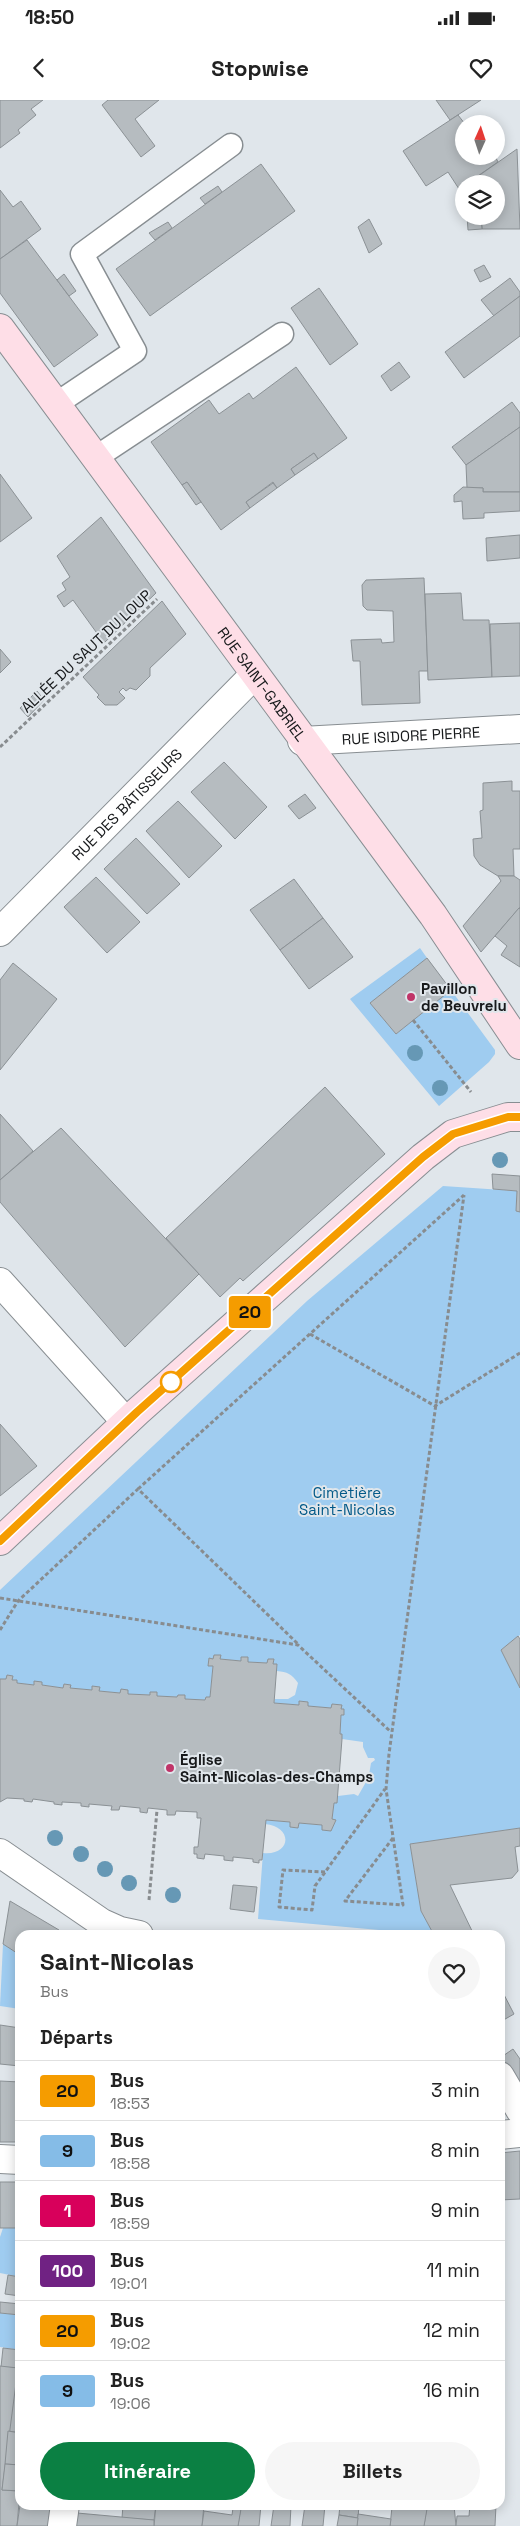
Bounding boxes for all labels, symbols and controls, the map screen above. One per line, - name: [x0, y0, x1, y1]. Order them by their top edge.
- text: 18:50: [25, 5, 74, 30]
- icon: back: [25, 54, 53, 82]
- text: Stopwise: [211, 54, 309, 82]
- icon: heart: [467, 54, 495, 82]
- north arrow: [455, 115, 505, 165]
- map controls: [455, 115, 505, 225]
- button: layers: [455, 175, 505, 225]
- street label: ALLÉE DU SAUT DU LOUP: [17, 585, 155, 717]
- street label: RUE SAINT-GABRIEL: [214, 623, 311, 745]
- street label: RUE ISIDORE PIERRE: [341, 722, 481, 748]
- street label: RUE DES BÂTISSEURS: [67, 744, 186, 864]
- place label: Pavillon de Beuvrelu: [421, 979, 507, 1015]
- marker: Pavillon de Beuvrelu: [405, 991, 417, 1003]
- line badge: 20: [228, 1296, 272, 1328]
- text: 20: [239, 1300, 261, 1323]
- unlabelled marker: [160, 1371, 182, 1393]
- park label: Cimetière Saint-Nicolas: [299, 1483, 395, 1519]
- place label: Église Saint-Nicolas-des-Champs: [180, 1750, 373, 1786]
- marker: Église Saint-Nicolas-des-Champs: [164, 1762, 176, 1774]
- text: Saint-Nicolas: [40, 1946, 194, 1977]
- button: heart: [428, 1947, 480, 1999]
- text: Bus: [40, 1981, 69, 2002]
- text: Départs: [40, 2025, 113, 2050]
- text: Bus: [110, 2068, 144, 2093]
- text: 3 min: [431, 2078, 480, 2103]
- text: 20: [56, 2079, 79, 2102]
- text: 18:53: [110, 2093, 150, 2114]
- text: Bus: [110, 2128, 144, 2153]
- text: 8 min: [431, 2138, 480, 2163]
- text: 9: [62, 2139, 73, 2162]
- text: 18:58: [110, 2153, 150, 2174]
- text: Bus: [110, 2188, 144, 2213]
- text: 9 min: [431, 2198, 480, 2223]
- text: 1: [63, 2199, 72, 2222]
- text: 18:59: [110, 2213, 150, 2234]
- text: Bus: [110, 2248, 144, 2273]
- text: 11 min: [427, 2258, 480, 2283]
- text: 100: [52, 2259, 83, 2282]
- text: 19:01: [110, 2273, 147, 2294]
- text: Bus: [110, 2308, 144, 2333]
- text: 12 min: [423, 2318, 480, 2343]
- text: 20: [56, 2319, 79, 2342]
- text: 19:02: [110, 2333, 150, 2354]
- text: Bus: [110, 2368, 144, 2393]
- text: 16 min: [423, 2378, 480, 2403]
- text: 9: [62, 2379, 73, 2402]
- text: 19:06: [110, 2393, 151, 2414]
- button: Itinéraire: [40, 2442, 255, 2500]
- button: Billets: [265, 2442, 480, 2500]

